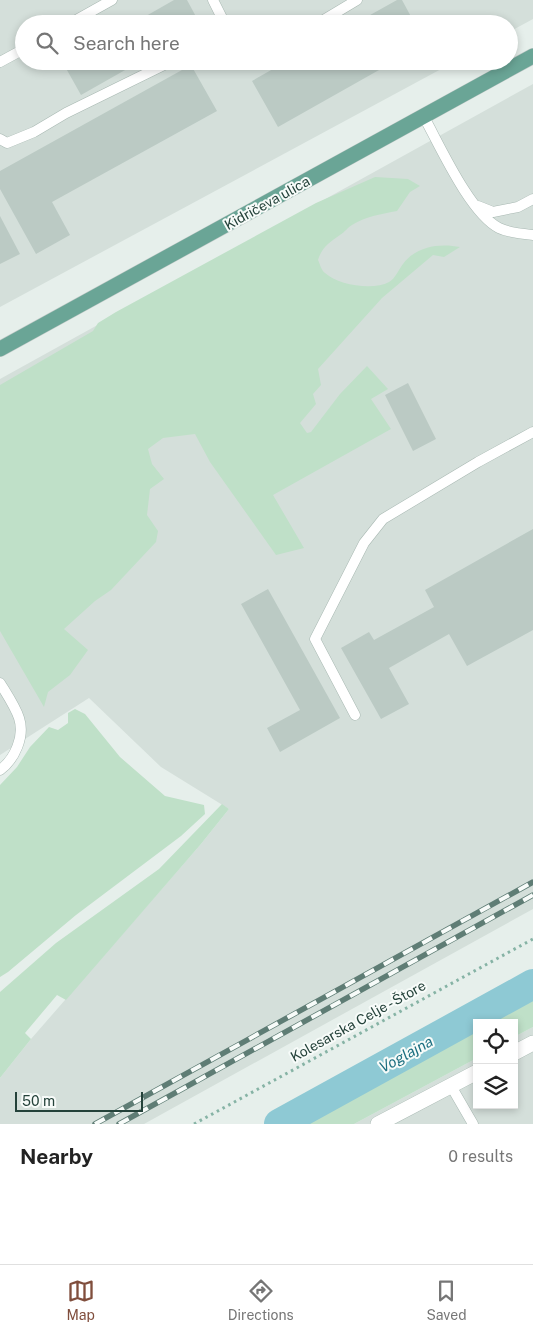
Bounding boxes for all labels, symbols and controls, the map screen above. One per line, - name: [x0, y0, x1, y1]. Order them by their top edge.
- search box: [15, 15, 518, 70]
- icon: search: [33, 29, 61, 57]
- text: Search here: [73, 32, 180, 54]
- street label: Kidričeva ulica: [222, 173, 312, 233]
- street label: Kolesarska Celje - Štore: [287, 976, 428, 1065]
- map controls: [473, 1019, 518, 1109]
- button: locate: [473, 1019, 518, 1064]
- water label: Voglajna: [376, 1032, 436, 1076]
- button: layers: [473, 1064, 518, 1109]
- scale bar: [15, 1089, 142, 1112]
- text: 50 m: [22, 1093, 55, 1109]
- text: Nearby: [20, 1144, 93, 1169]
- text: 0 results: [448, 1147, 513, 1166]
- tab: Map: [66, 1277, 95, 1323]
- tab: Directions: [228, 1277, 294, 1323]
- tab: Saved: [426, 1277, 467, 1323]

